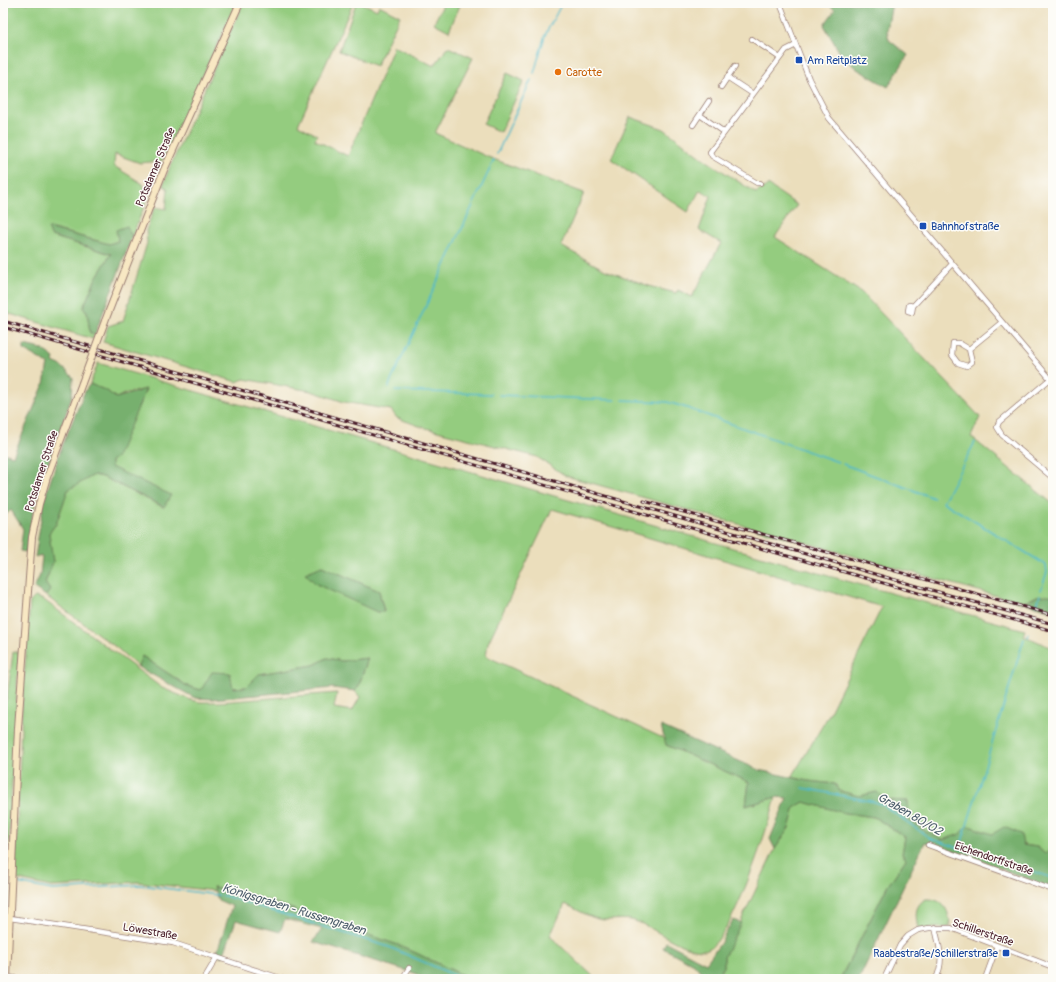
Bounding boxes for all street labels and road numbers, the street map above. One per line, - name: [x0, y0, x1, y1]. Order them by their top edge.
- street label: Potsdamer Straße: [133, 125, 178, 209]
- street label: Potsdamer Straße: [22, 428, 61, 513]
- street label: Eichendorffstraße: [953, 839, 1035, 878]
- street label: Schillerstraße: [951, 916, 1016, 949]
- street label: Löwestraße: [122, 920, 179, 943]

